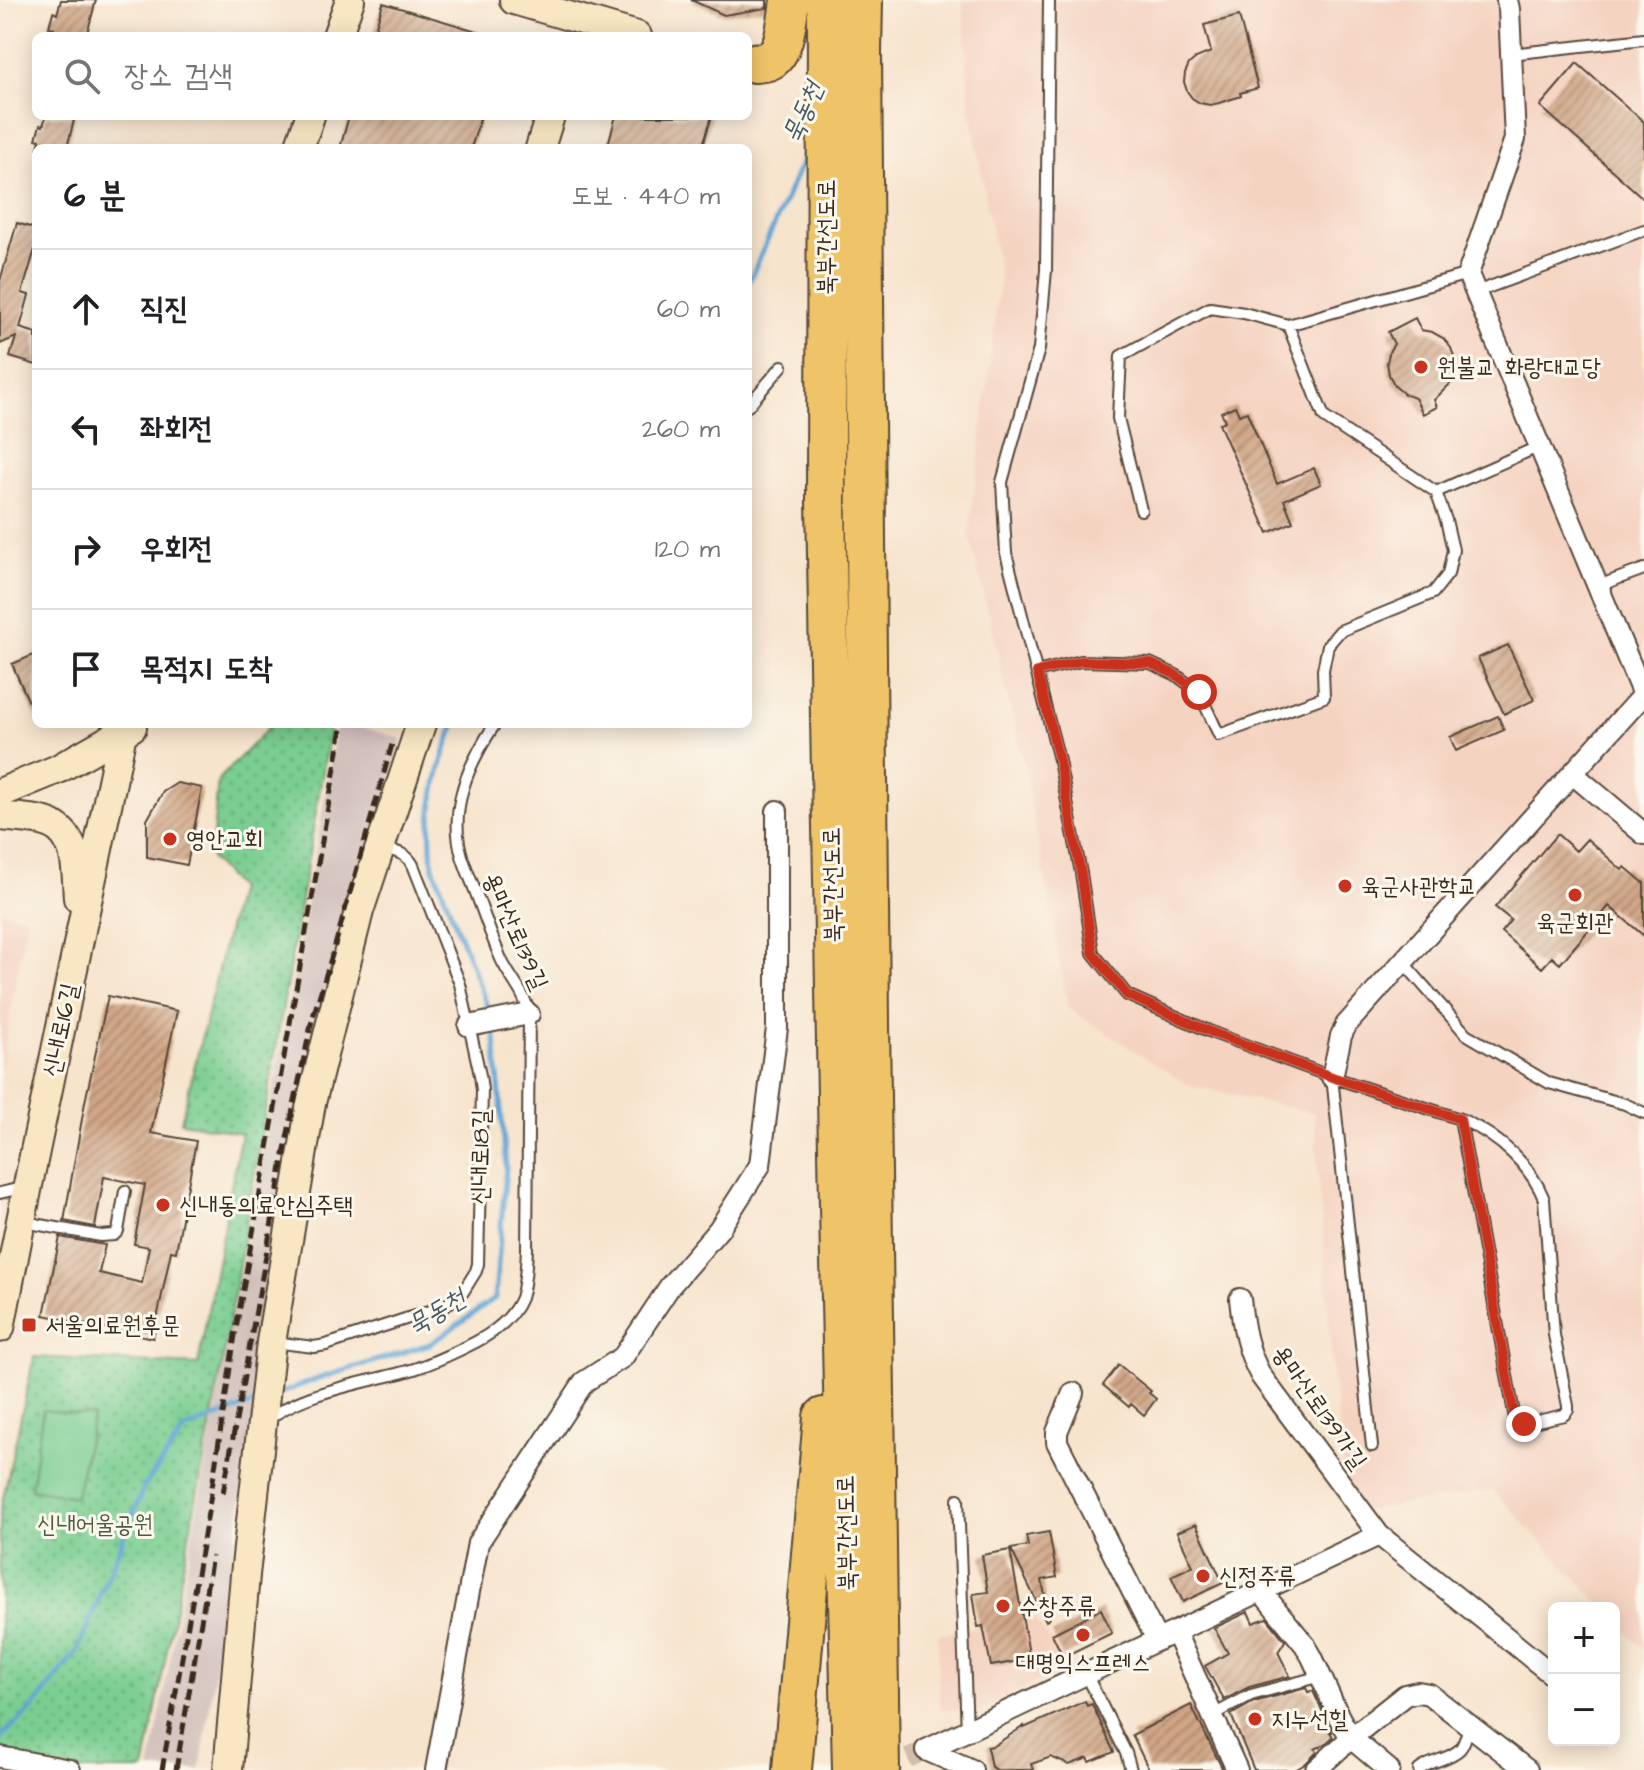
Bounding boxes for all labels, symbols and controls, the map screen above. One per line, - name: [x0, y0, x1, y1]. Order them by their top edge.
- search box: [32, 32, 752, 120]
- icon: search: [60, 54, 104, 98]
- text: 장소 검색: [124, 55, 233, 97]
- water label: 묵동천: [774, 74, 833, 148]
- text: 6 분: [64, 172, 126, 220]
- text: 도보 · 440 m: [571, 178, 720, 214]
- street label: 북부간선도로: [810, 179, 844, 295]
- icon: ahead: [64, 287, 108, 331]
- text: 직진: [140, 288, 188, 330]
- text: 60 m: [657, 291, 720, 327]
- place label: 원불교 화랑대교당: [1437, 351, 1601, 385]
- marker: 원불교 화랑대교당: [1412, 358, 1430, 376]
- icon: left: [64, 407, 108, 451]
- text: 좌회전: [140, 408, 212, 450]
- text: 260 m: [642, 411, 720, 447]
- icon: right: [64, 527, 108, 571]
- text: 우회전: [140, 528, 212, 570]
- text: 120 m: [655, 531, 720, 567]
- icon: arrive: [64, 647, 108, 691]
- text: 목적지 도착: [140, 648, 273, 690]
- route start: [1181, 674, 1217, 710]
- place label: 영안교회: [186, 823, 263, 857]
- street label: 북부간선도로: [815, 827, 851, 943]
- marker: 영안교회: [161, 830, 179, 848]
- street label: 용마산로139길: [474, 867, 556, 996]
- place label: 육군사관학교: [1361, 870, 1477, 904]
- marker: 육군사관학교: [1336, 877, 1354, 895]
- marker: 육군회관: [1566, 886, 1584, 904]
- place label: 육군회관: [1536, 906, 1614, 940]
- street label: 신내로16길: [34, 980, 88, 1080]
- street label: 신내로18길: [463, 1109, 499, 1205]
- place label: 신내동의료안심주택: [179, 1189, 353, 1223]
- marker: 신내동의료안심주택: [154, 1196, 172, 1214]
- water label: 묵동천: [400, 1279, 475, 1343]
- place label: 서울의료원후문: [45, 1309, 180, 1343]
- marker: 서울의료원후문: [20, 1316, 38, 1334]
- street label: 용마산로139가길: [1264, 1339, 1375, 1477]
- route end: [1506, 1406, 1542, 1442]
- street label: 북부간선도로: [829, 1475, 865, 1591]
- park label: 신내어울공원: [37, 1508, 153, 1542]
- place label: 신정주류: [1219, 1560, 1296, 1594]
- marker: 신정주류: [1194, 1567, 1212, 1585]
- place label: 수창주류: [1019, 1590, 1096, 1624]
- marker: 수창주류: [994, 1597, 1012, 1615]
- map controls: [1548, 1602, 1620, 1746]
- button: +: [1548, 1602, 1620, 1674]
- marker: 대명익스프레스: [1074, 1626, 1092, 1644]
- place label: 대명익스프레스: [1015, 1646, 1151, 1680]
- button: −: [1548, 1674, 1620, 1746]
- place label: 지누선힐: [1271, 1703, 1349, 1737]
- marker: 지누선힐: [1246, 1710, 1264, 1728]

